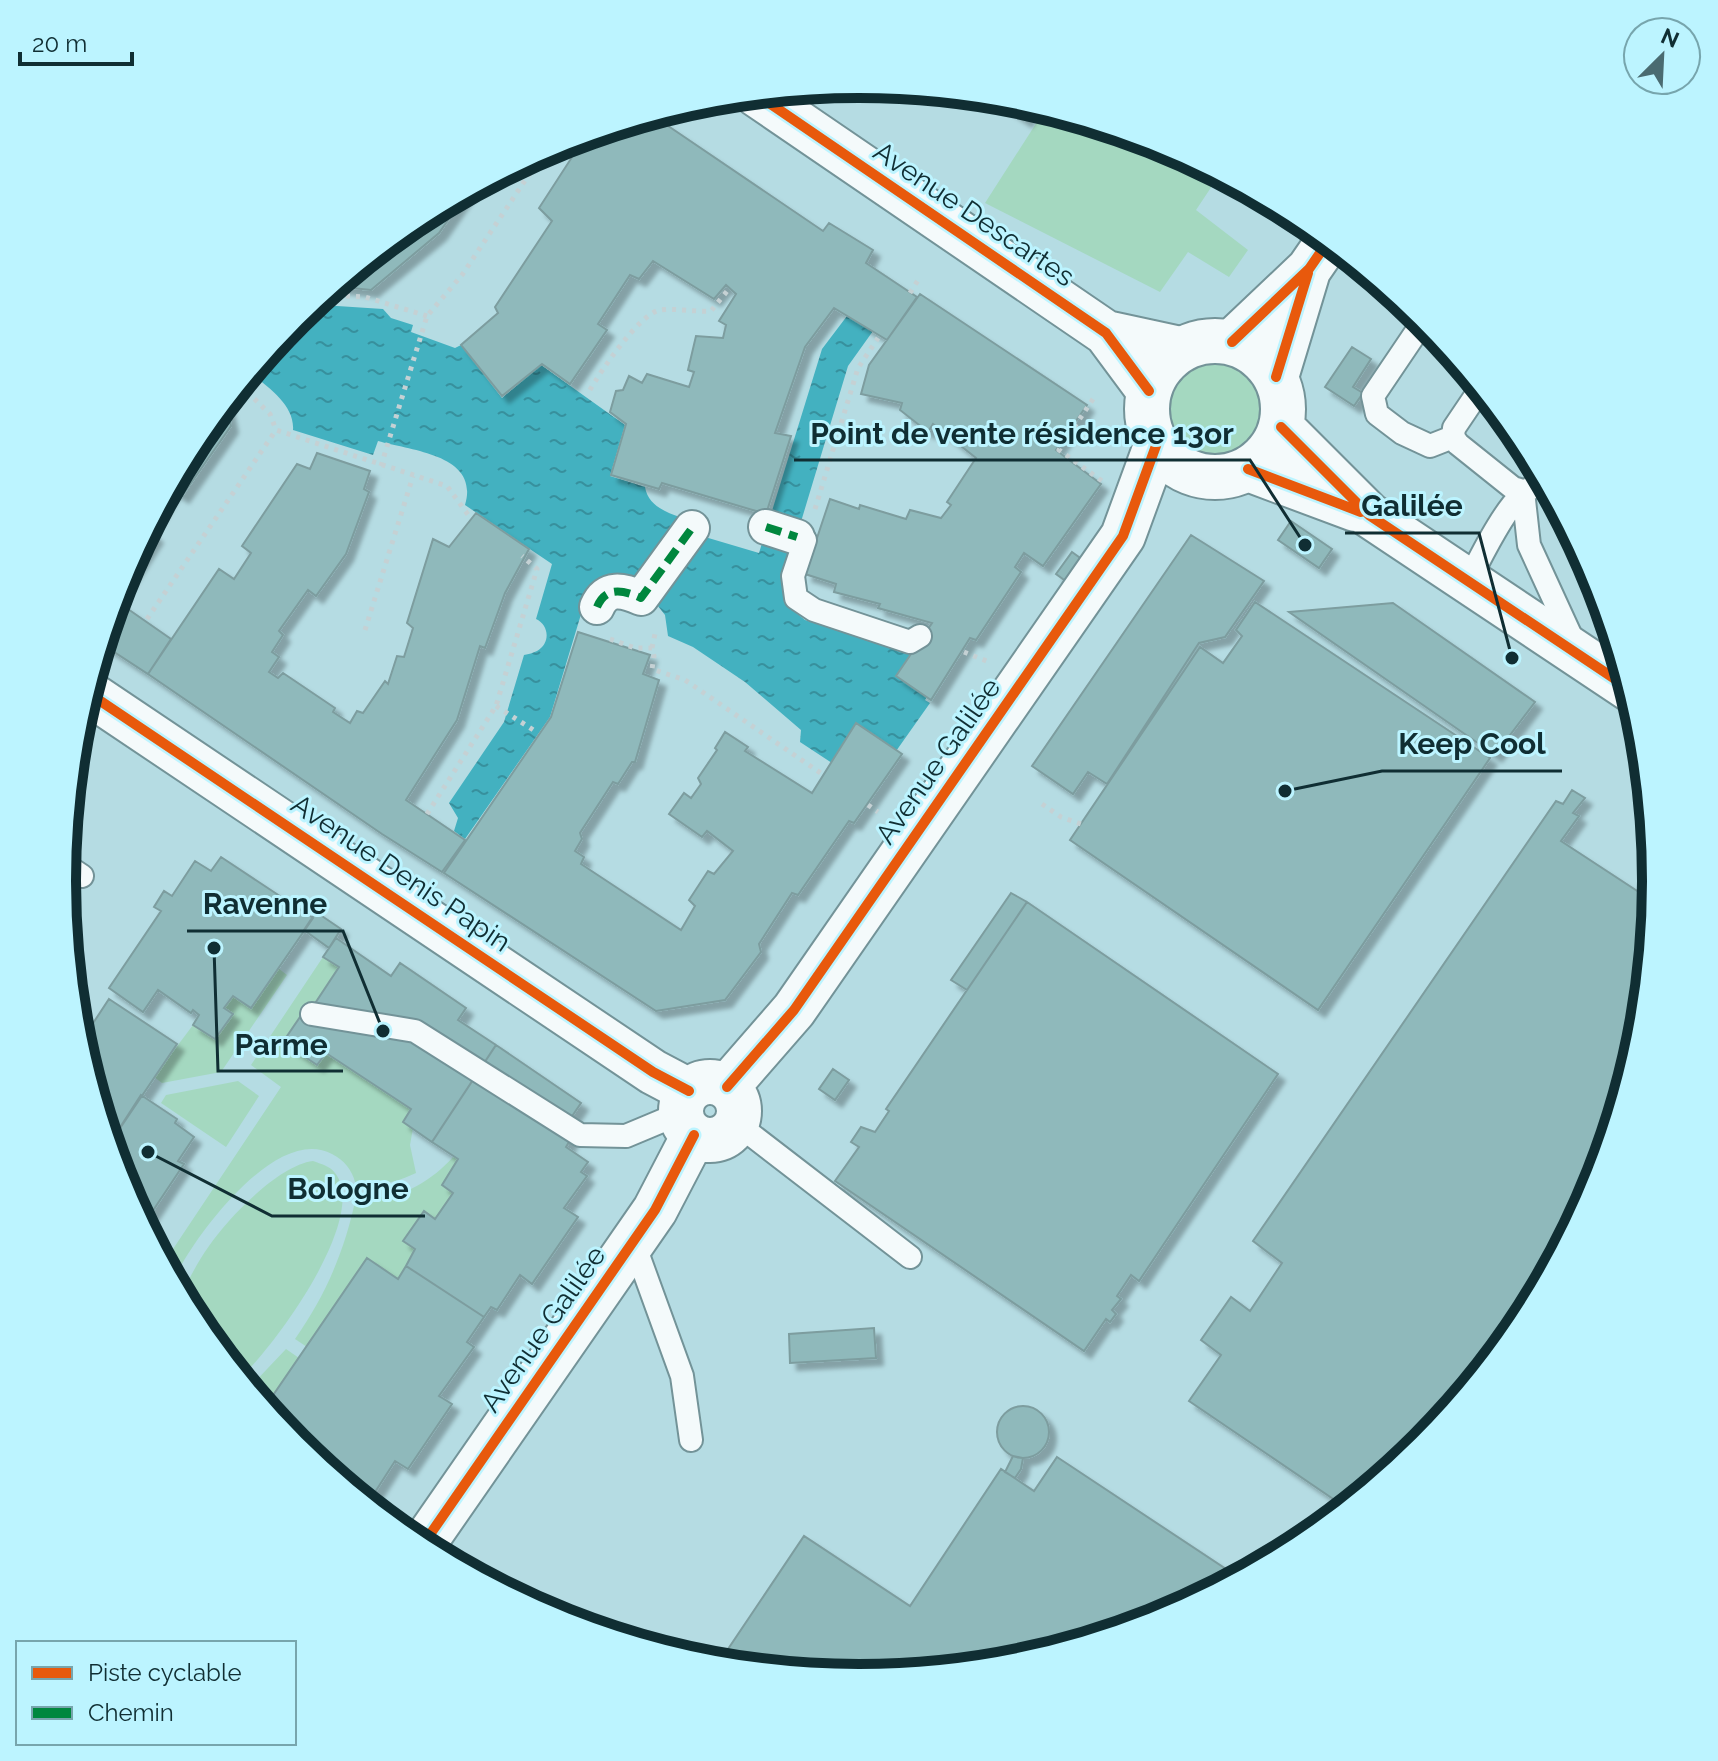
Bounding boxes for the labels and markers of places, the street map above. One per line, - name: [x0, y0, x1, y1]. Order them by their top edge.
- callout: Point de vente résidence 13or: [794, 406, 1250, 460]
- callout: Galilée: [1345, 479, 1479, 533]
- callout: Keep Cool: [1382, 717, 1562, 771]
- callout: Ravenne: [187, 877, 343, 931]
- callout: Parme: [218, 1017, 343, 1071]
- callout: Bologne: [272, 1162, 425, 1216]

